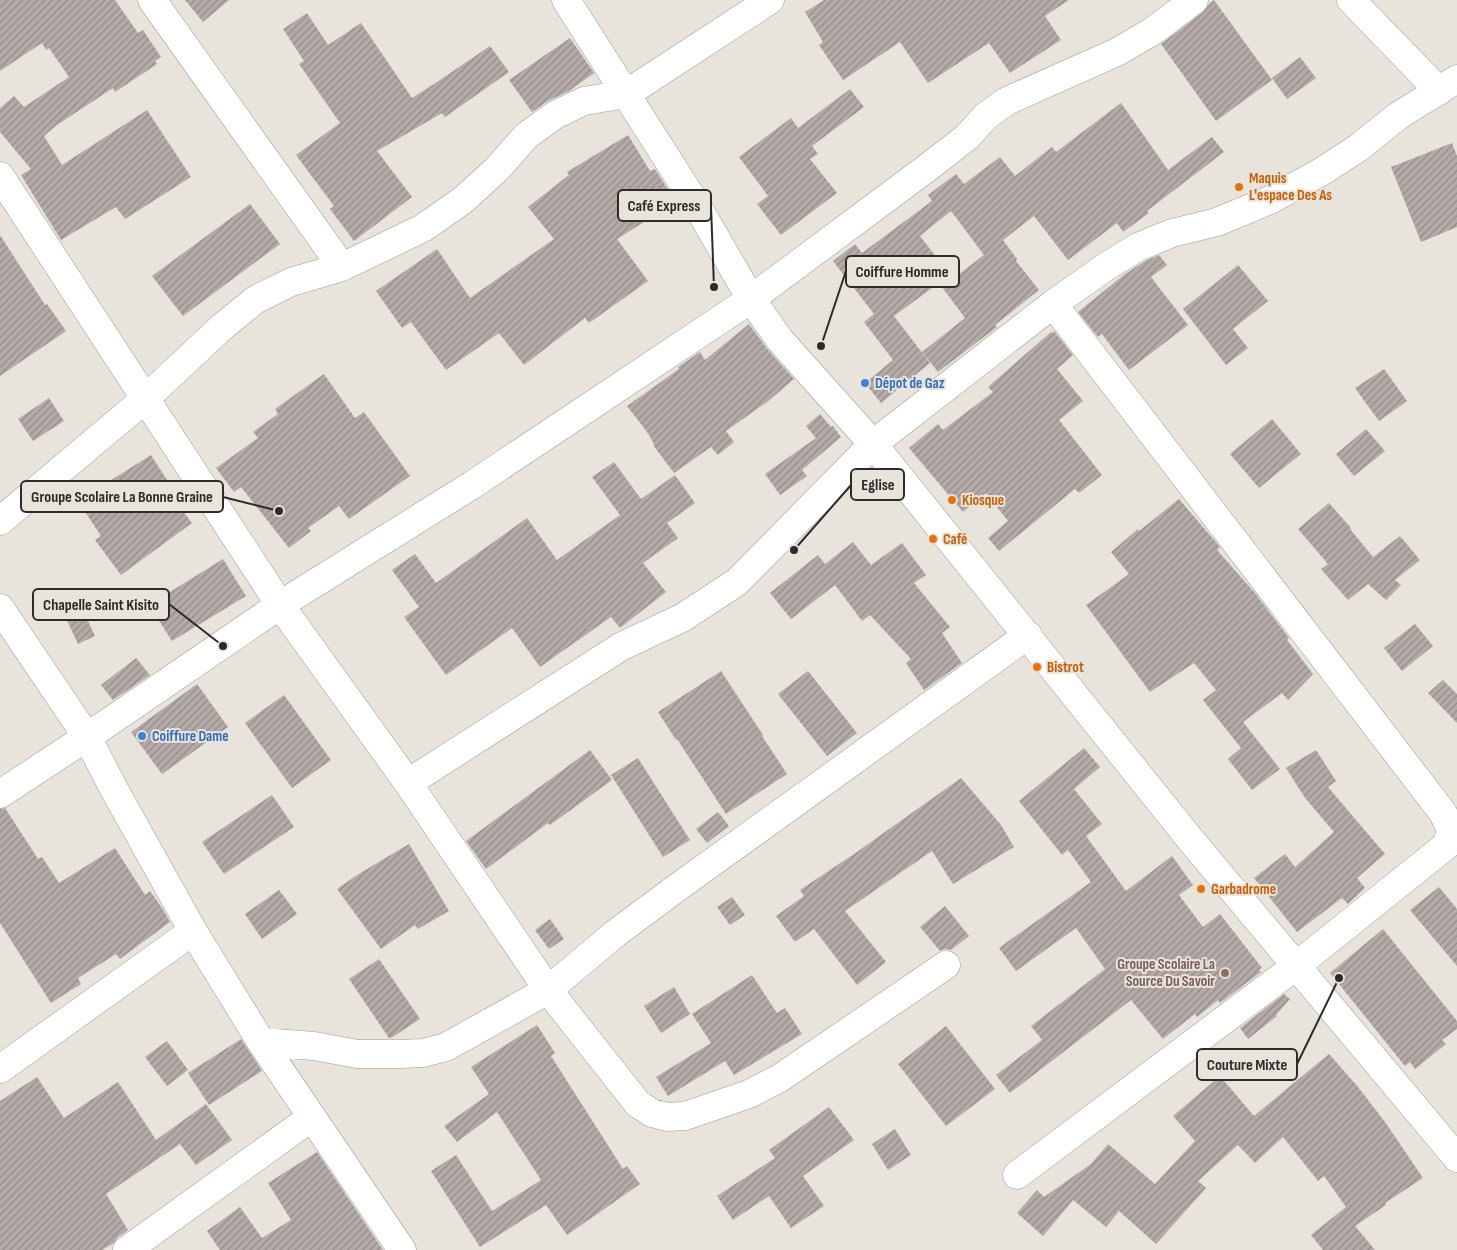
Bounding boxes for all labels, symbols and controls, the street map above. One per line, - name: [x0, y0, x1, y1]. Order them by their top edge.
- place label: Maquis L'espace Des As: [1249, 169, 1332, 205]
- marker: Maquis L'espace Des As: [1233, 181, 1245, 193]
- callout: Café Express: [618, 190, 711, 221]
- text: Café Express: [628, 197, 700, 216]
- callout: Coiffure Homme: [846, 256, 959, 287]
- text: Coiffure Homme: [855, 263, 949, 282]
- place label: Dépot de Gaz: [875, 374, 945, 393]
- marker: Dépot de Gaz: [859, 377, 871, 389]
- callout: Eglise: [851, 469, 904, 500]
- text: Eglise: [861, 476, 895, 495]
- callout: Groupe Scolaire La Bonne Graine: [21, 481, 223, 512]
- text: Groupe Scolaire La Bonne Graine: [31, 488, 213, 507]
- place label: Kiosque: [962, 491, 1004, 510]
- marker: Kiosque: [946, 494, 958, 506]
- place label: Café: [943, 530, 968, 549]
- marker: Café: [927, 533, 939, 545]
- callout: Chapelle Saint Kisito: [33, 589, 169, 620]
- text: Chapelle Saint Kisito: [43, 596, 159, 615]
- place label: Bistrot: [1047, 658, 1084, 677]
- marker: Bistrot: [1031, 661, 1043, 673]
- place label: Coiffure Dame: [152, 727, 229, 746]
- marker: Coiffure Dame: [136, 730, 148, 742]
- place label: Garbadrome: [1211, 880, 1276, 899]
- marker: Garbadrome: [1195, 883, 1207, 895]
- place label: Groupe Scolaire La Source Du Savoir: [1117, 955, 1215, 991]
- marker: Groupe Scolaire La Source Du Savoir: [1219, 967, 1231, 979]
- callout: Couture Mixte: [1197, 1049, 1297, 1080]
- text: Couture Mixte: [1207, 1056, 1287, 1075]

